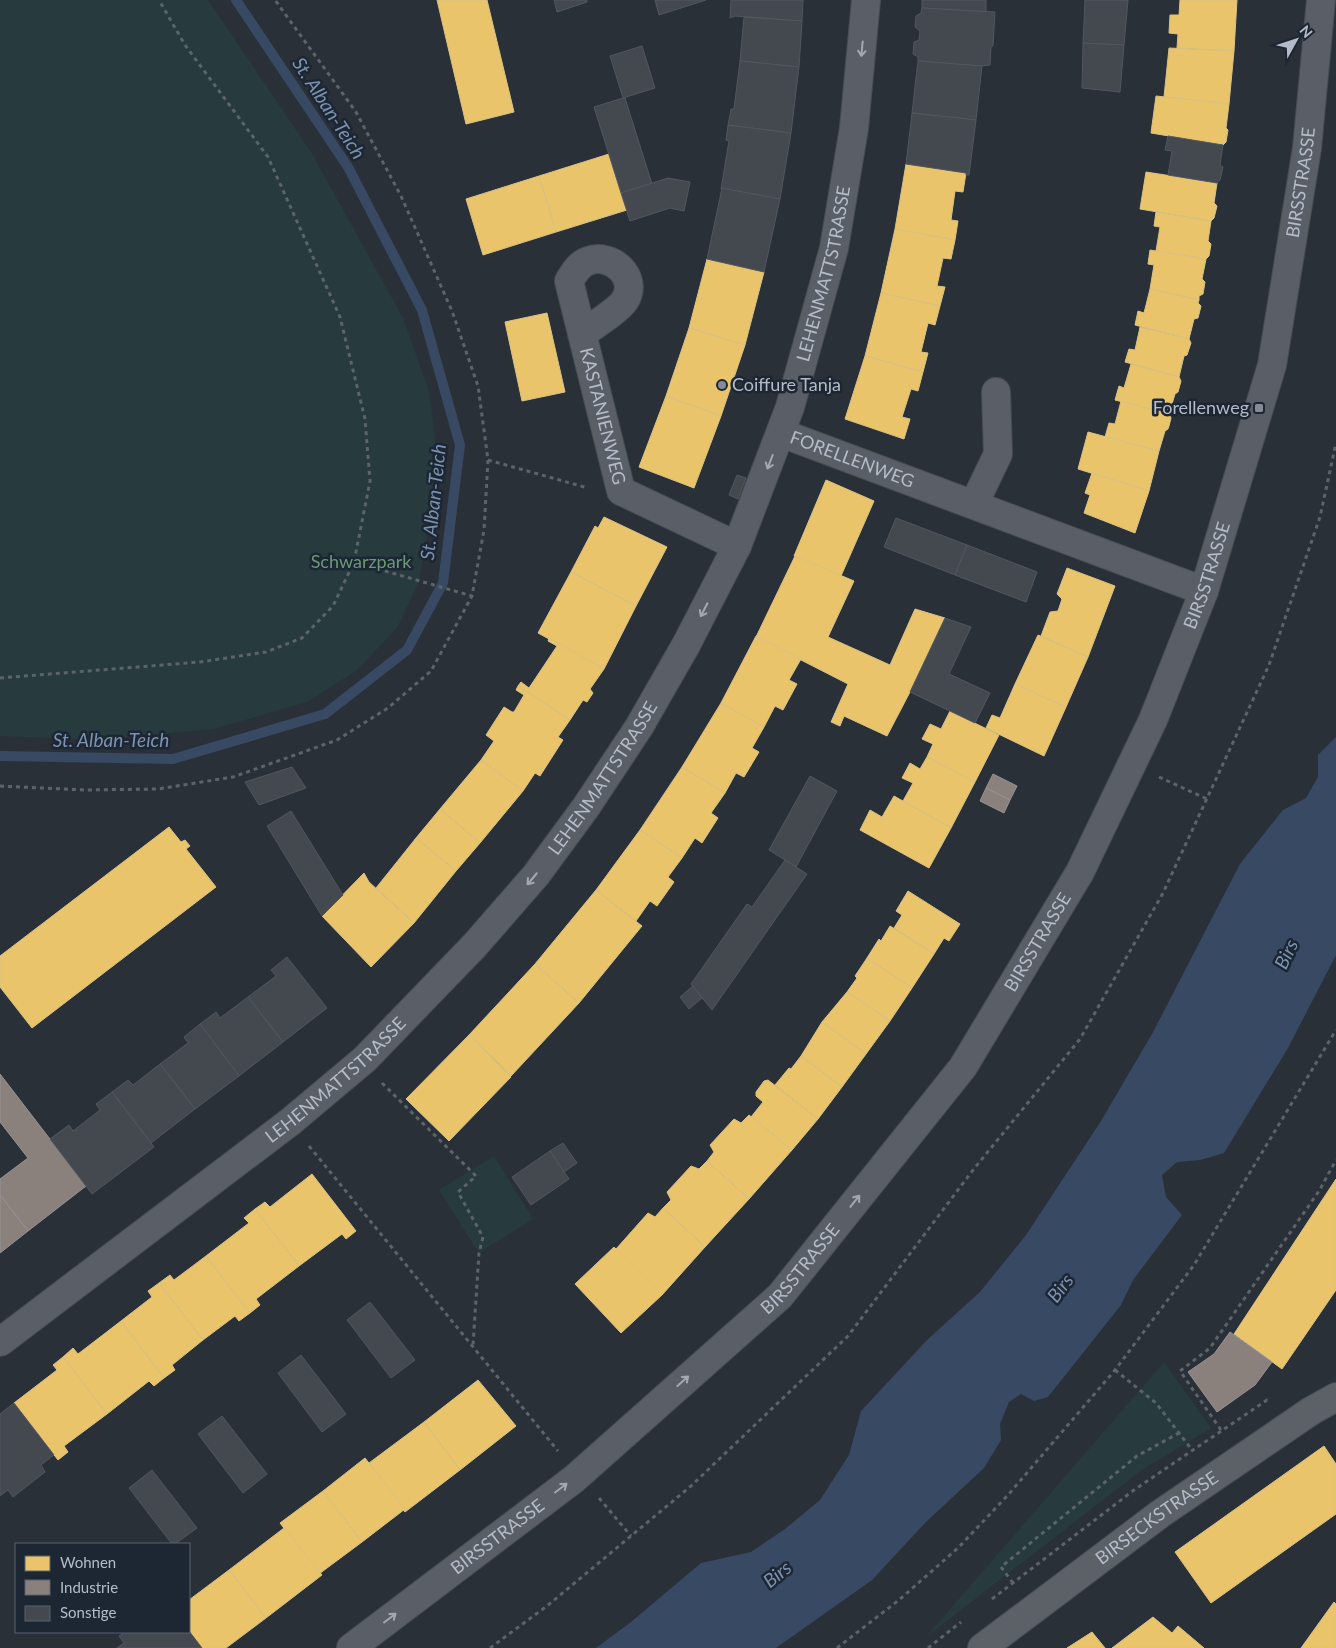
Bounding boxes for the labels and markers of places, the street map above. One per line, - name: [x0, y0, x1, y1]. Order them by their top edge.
- place label: Coiffure Tanja: [732, 373, 841, 395]
- marker: Coiffure Tanja: [716, 379, 728, 391]
- place label: Forellenweg: [1153, 396, 1249, 418]
- marker: Forellenweg: [1253, 402, 1265, 414]

